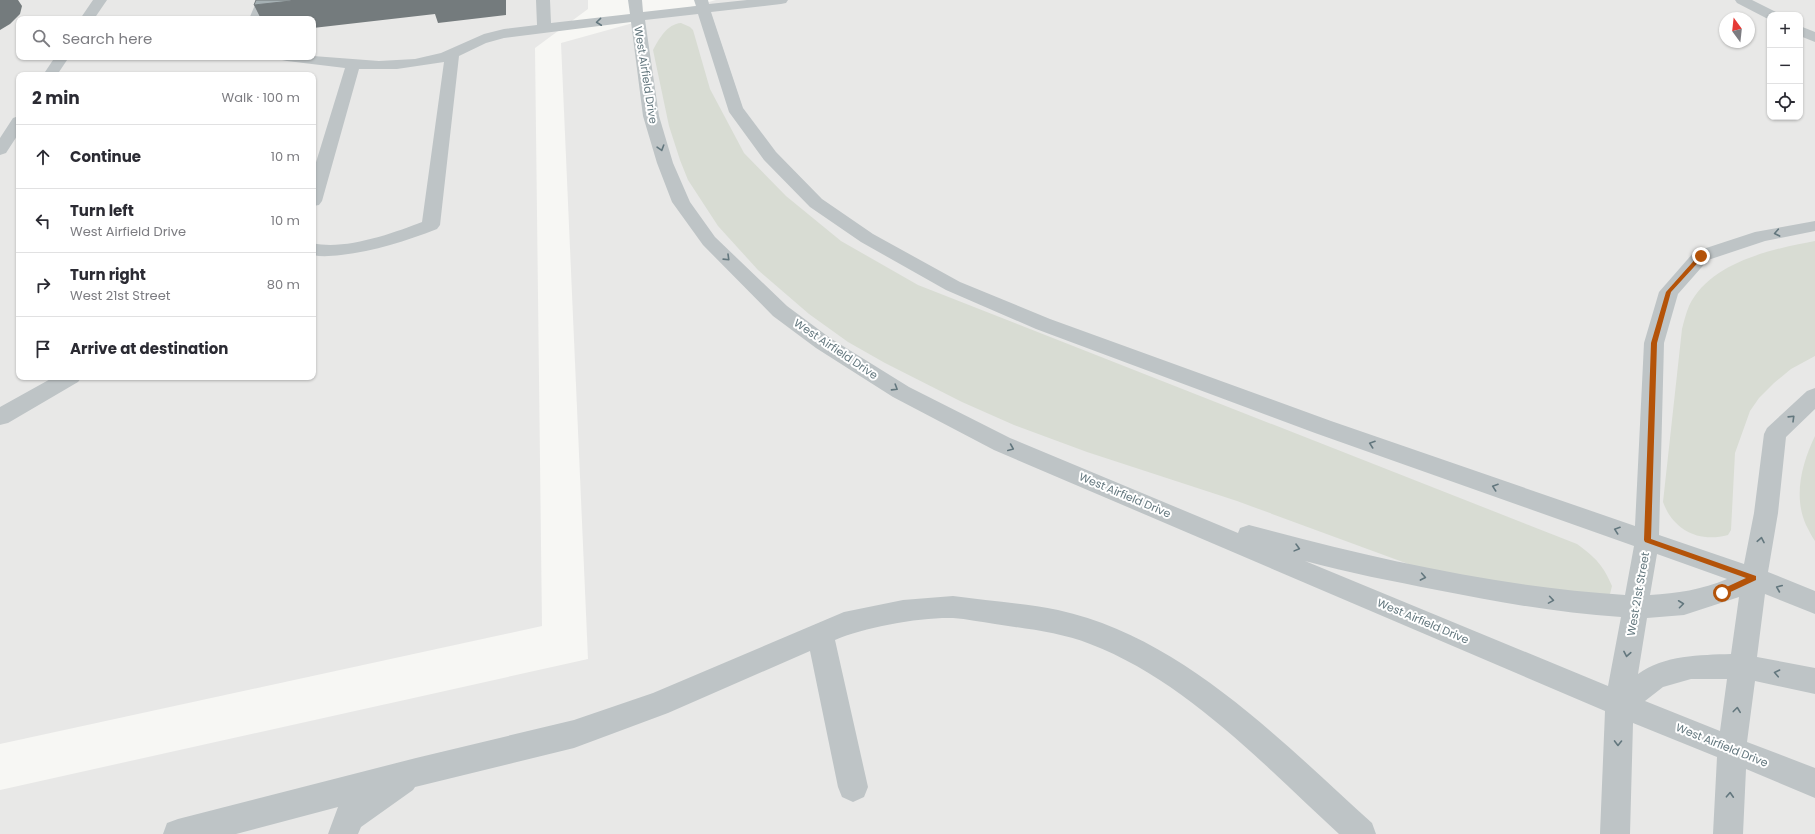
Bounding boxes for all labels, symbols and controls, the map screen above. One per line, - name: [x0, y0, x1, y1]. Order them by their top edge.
- north arrow: [1719, 12, 1755, 48]
- map controls: [1767, 12, 1803, 120]
- button: +: [1767, 12, 1803, 48]
- search box: [16, 16, 316, 60]
- one-way arrow: [596, 17, 602, 26]
- street label: West Airfield Drive: [630, 25, 662, 125]
- icon: search: [30, 27, 52, 49]
- text: Search here: [62, 28, 152, 49]
- button: −: [1767, 48, 1803, 84]
- button: locate: [1767, 84, 1803, 120]
- text: 2 min: [32, 86, 80, 110]
- text: Walk · 100 m: [222, 88, 300, 107]
- one-way arrow: [656, 145, 665, 152]
- icon: ahead: [32, 146, 54, 168]
- text: Continue: [70, 146, 141, 167]
- text: 10 m: [271, 147, 300, 166]
- text: Turn left: [70, 200, 134, 221]
- icon: left: [32, 210, 54, 232]
- text: 10 m: [271, 211, 300, 230]
- text: West Airfield Drive: [70, 222, 186, 241]
- one-way arrow: [1774, 228, 1780, 237]
- route end: [1692, 247, 1710, 265]
- one-way arrow: [722, 253, 730, 261]
- text: Turn right: [70, 264, 146, 285]
- icon: right: [32, 274, 54, 296]
- text: 80 m: [267, 275, 300, 294]
- text: West 21st Street: [70, 286, 170, 305]
- street label: West Airfield Drive: [791, 315, 881, 383]
- icon: arrive: [32, 338, 54, 360]
- text: Arrive at destination: [70, 338, 228, 359]
- one-way arrow: [891, 384, 898, 391]
- one-way arrow: [1787, 415, 1795, 423]
- one-way arrow: [1369, 440, 1376, 449]
- one-way arrow: [1008, 443, 1015, 451]
- street label: West Airfield Drive: [1077, 468, 1174, 522]
- one-way arrow: [1491, 483, 1498, 492]
- one-way arrow: [1614, 526, 1621, 535]
- one-way arrow: [1756, 537, 1765, 543]
- one-way arrow: [1293, 543, 1300, 552]
- street label: West 21st Street: [1623, 551, 1653, 637]
- one-way arrow: [1420, 572, 1427, 581]
- route start: [1713, 584, 1731, 602]
- one-way arrow: [1776, 585, 1783, 593]
- street label: West Airfield Drive: [1375, 594, 1472, 648]
- one-way arrow: [1548, 595, 1554, 604]
- one-way arrow: [1678, 600, 1684, 609]
- one-way arrow: [1623, 651, 1632, 658]
- one-way arrow: [1774, 669, 1780, 677]
- one-way arrow: [1732, 707, 1741, 713]
- street label: West Airfield Drive: [1673, 719, 1771, 771]
- one-way arrow: [1613, 740, 1622, 746]
- one-way arrow: [1725, 792, 1734, 798]

